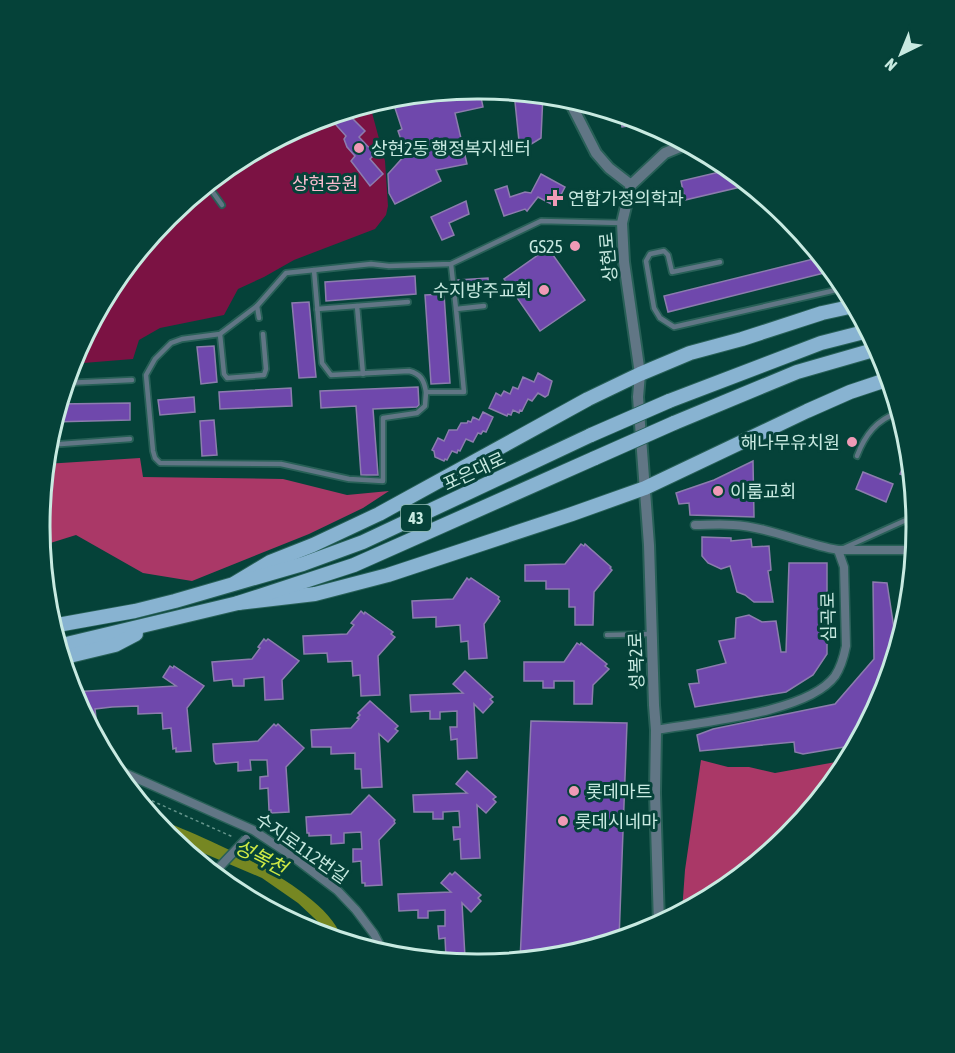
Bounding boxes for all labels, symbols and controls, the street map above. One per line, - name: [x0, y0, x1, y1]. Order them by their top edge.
- north arrow: [871, 24, 931, 84]
- text: N: [881, 55, 900, 75]
- place label: 상현2동 행정복지센터: [371, 138, 531, 159]
- marker: 상현2동 행정복지센터: [352, 141, 366, 155]
- park label: 상현공원: [292, 173, 358, 194]
- place label: 연합가정의학과: [568, 188, 684, 209]
- marker: 연합가정의학과: [546, 189, 564, 207]
- street label: 상현로: [595, 231, 621, 283]
- place label: GS25: [529, 236, 563, 257]
- marker: GS25: [568, 239, 582, 253]
- place label: 수지방주교회: [433, 280, 532, 301]
- marker: 수지방주교회: [537, 283, 551, 297]
- place label: 해나무유치원: [741, 432, 840, 453]
- marker: 해나무유치원: [845, 435, 859, 449]
- street label: 포은대로: [440, 447, 508, 495]
- place label: 이룸교회: [730, 481, 796, 502]
- marker: 이룸교회: [711, 484, 725, 498]
- road number: 43: [401, 505, 431, 531]
- street label: 심곡로: [817, 592, 839, 642]
- street label: 성복2로: [624, 632, 648, 690]
- place label: 롯데마트: [586, 781, 652, 802]
- marker: 롯데마트: [567, 784, 581, 798]
- street label: 수지로112번길: [252, 808, 352, 888]
- place label: 롯데시네마: [575, 811, 658, 832]
- marker: 롯데시네마: [556, 814, 570, 828]
- water label: 성복천: [231, 834, 293, 881]

